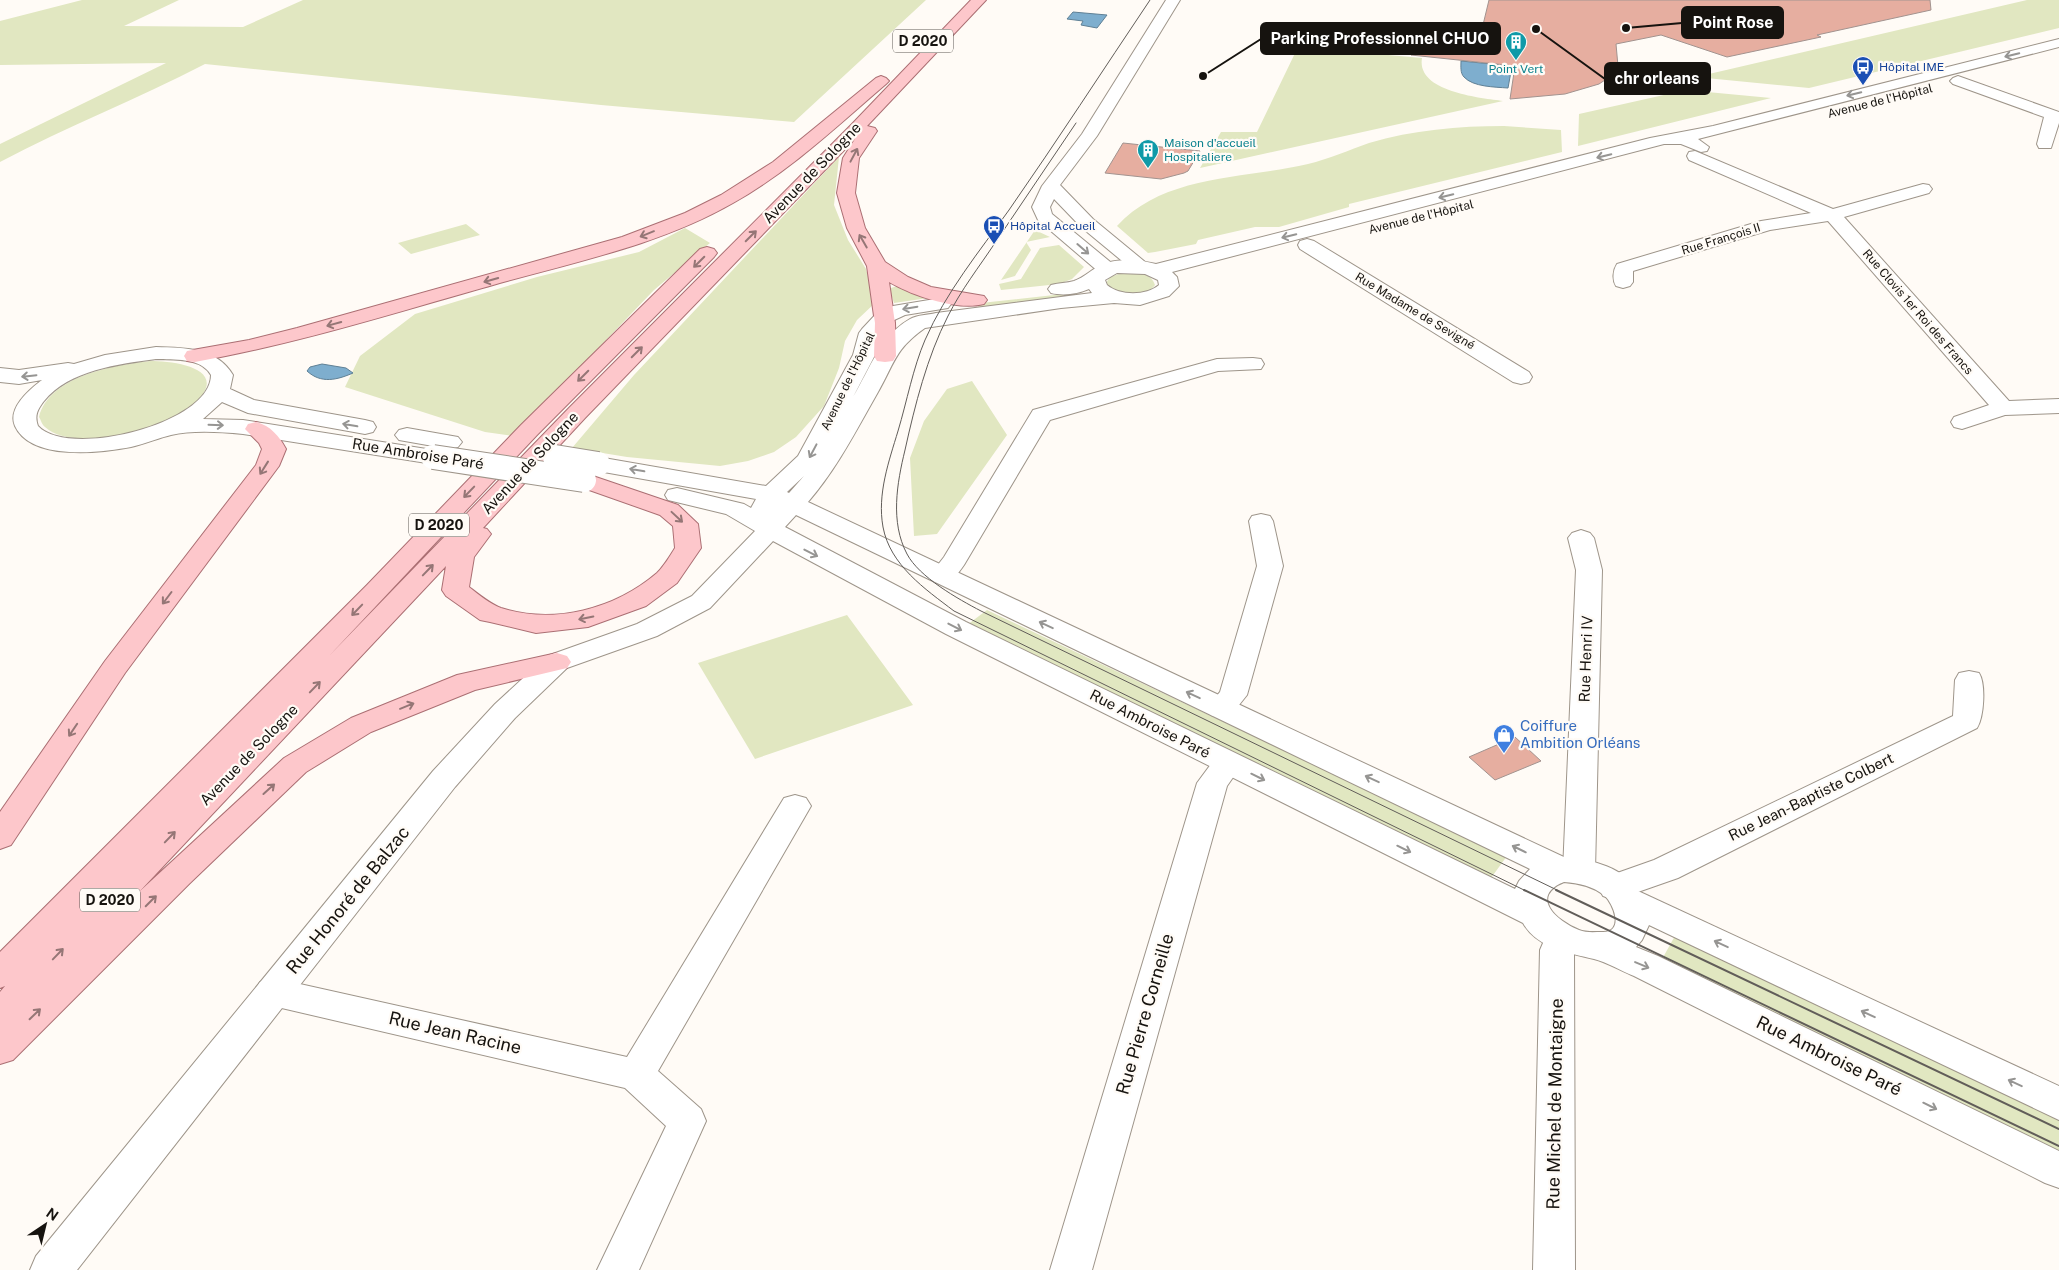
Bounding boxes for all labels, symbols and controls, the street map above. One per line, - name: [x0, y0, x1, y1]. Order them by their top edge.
- callout: Point Rose: [1682, 7, 1783, 38]
- text: Point Rose: [1693, 13, 1773, 32]
- callout: Parking Professionnel CHUO: [1261, 23, 1500, 54]
- road number: D 2020: [893, 29, 953, 52]
- text: Parking Professionnel CHUO: [1271, 29, 1489, 48]
- building icon: Point Vert: [1504, 30, 1528, 61]
- one-way arrow: [2004, 50, 2020, 60]
- bus stop icon: Hôpital IME: [1851, 55, 1875, 86]
- place label: Hôpital IME: [1879, 60, 1944, 74]
- place label: Point Vert: [1489, 62, 1544, 76]
- callout: chr orleans: [1605, 63, 1710, 94]
- text: chr orleans: [1615, 69, 1699, 88]
- street label: Avenue de l'Hôpital: [1826, 81, 1934, 121]
- one-way arrow: [1847, 90, 1863, 99]
- street label: Avenue de Sologne: [759, 119, 864, 227]
- place label: Maison d'accueil Hospitaliere: [1164, 136, 1257, 164]
- building icon: Maison d'accueil Hospitaliere: [1136, 138, 1160, 169]
- one-way arrow: [850, 148, 860, 162]
- one-way arrow: [1597, 152, 1613, 161]
- one-way arrow: [1439, 192, 1455, 201]
- street label: Avenue de l'Hôpital: [1367, 197, 1475, 237]
- bus stop icon: Hôpital Accueil: [982, 214, 1006, 245]
- place label: Hôpital Accueil: [1010, 219, 1096, 233]
- street label: Rue François II: [1680, 220, 1762, 258]
- one-way arrow: [745, 229, 757, 242]
- one-way arrow: [639, 231, 654, 240]
- one-way arrow: [1282, 232, 1298, 241]
- one-way arrow: [858, 235, 868, 249]
- one-way arrow: [1077, 244, 1090, 255]
- street label: Rue Clovis 1er Roi des Francs: [1860, 247, 1976, 377]
- one-way arrow: [692, 256, 705, 268]
- street label: Rue Madame de Sevigné: [1353, 270, 1478, 352]
- one-way arrow: [483, 276, 499, 285]
- one-way arrow: [902, 304, 918, 314]
- one-way arrow: [327, 319, 343, 329]
- street label: Avenue de l'Hôpital: [818, 329, 878, 432]
- one-way arrow: [631, 345, 643, 358]
- one-way arrow: [577, 370, 589, 382]
- one-way arrow: [21, 371, 37, 381]
- street label: Avenue de Sologne: [478, 408, 581, 517]
- one-way arrow: [343, 419, 359, 429]
- one-way arrow: [207, 421, 223, 430]
- street label: Rue Ambroise Paré: [351, 435, 485, 472]
- one-way arrow: [808, 443, 818, 458]
- one-way arrow: [259, 460, 269, 474]
- one-way arrow: [629, 465, 645, 475]
- one-way arrow: [463, 486, 475, 499]
- one-way arrow: [671, 511, 684, 523]
- road number: D 2020: [409, 514, 469, 536]
- one-way arrow: [803, 549, 818, 558]
- one-way arrow: [422, 564, 434, 576]
- one-way arrow: [162, 591, 173, 604]
- one-way arrow: [351, 603, 363, 616]
- one-way arrow: [578, 614, 594, 623]
- street label: Rue Henri IV: [1575, 615, 1596, 703]
- one-way arrow: [1039, 620, 1054, 630]
- one-way arrow: [948, 622, 963, 632]
- one-way arrow: [309, 681, 321, 693]
- street label: Rue Ambroise Paré: [1087, 686, 1213, 761]
- one-way arrow: [1186, 689, 1201, 699]
- street label: Avenue de Sologne: [196, 701, 301, 809]
- one-way arrow: [399, 701, 414, 711]
- place label: Coiffure Ambition Orléans: [1520, 717, 1640, 751]
- one-way arrow: [68, 723, 78, 737]
- shop icon: Coiffure Ambition Orléans: [1492, 723, 1516, 754]
- street label: Rue Jean-Baptiste Colbert: [1726, 749, 1896, 844]
- one-way arrow: [1250, 773, 1265, 783]
- one-way arrow: [1365, 774, 1380, 784]
- one-way arrow: [262, 783, 275, 795]
- street label: Rue Honoré de Balzac: [282, 822, 414, 978]
- one-way arrow: [164, 830, 176, 843]
- one-way arrow: [1396, 844, 1411, 854]
- one-way arrow: [1511, 844, 1526, 854]
- road number: D 2020: [80, 888, 140, 912]
- one-way arrow: [145, 894, 157, 907]
- street label: Rue Pierre Corneille: [1111, 931, 1178, 1097]
- one-way arrow: [1714, 939, 1729, 948]
- one-way arrow: [52, 948, 64, 960]
- one-way arrow: [1634, 961, 1649, 970]
- street label: Rue Michel de Montaigne: [1542, 998, 1567, 1210]
- street label: Rue Jean Racine: [387, 1007, 523, 1058]
- one-way arrow: [29, 1008, 41, 1021]
- one-way arrow: [1861, 1008, 1876, 1018]
- street label: Rue Ambroise Paré: [1753, 1011, 1905, 1100]
- one-way arrow: [2008, 1078, 2023, 1087]
- one-way arrow: [1922, 1102, 1937, 1111]
- north arrow: [20, 1200, 70, 1250]
- text: N: [43, 1205, 62, 1224]

